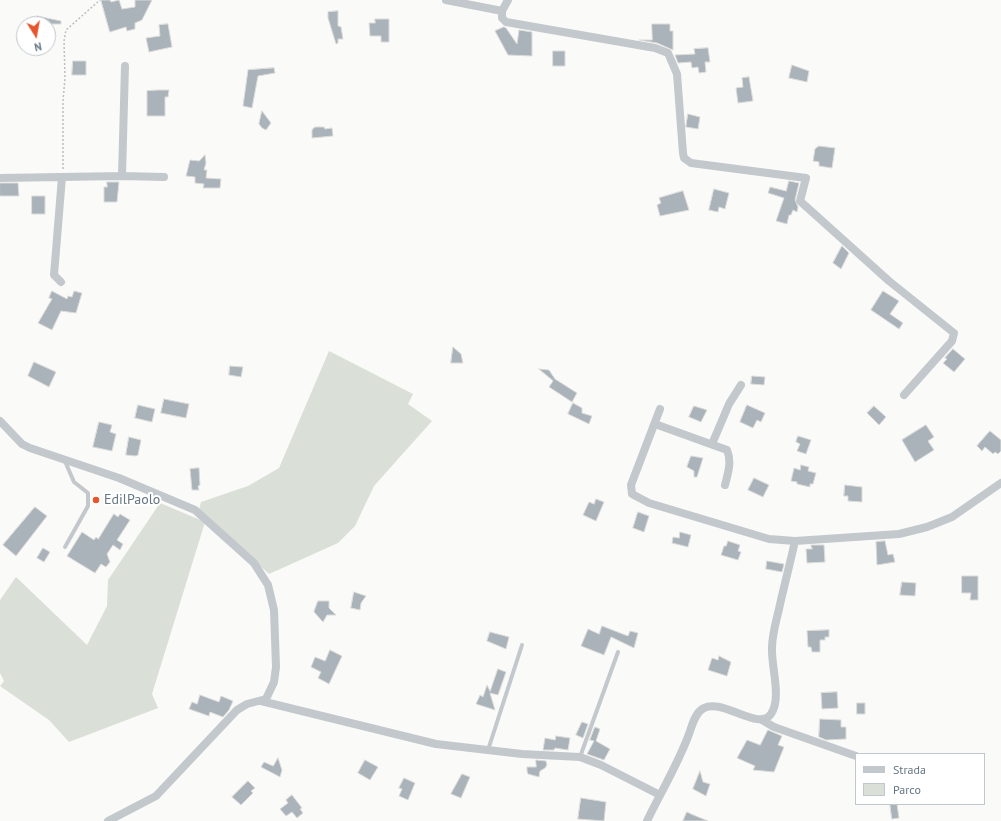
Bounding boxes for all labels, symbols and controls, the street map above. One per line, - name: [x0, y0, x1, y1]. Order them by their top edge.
- north arrow: [16, 16, 56, 56]
- text: N: [33, 39, 43, 54]
- place label: EdilPaolo: [104, 492, 160, 508]
- marker: EdilPaolo: [91, 495, 101, 505]
- legend: [855, 753, 985, 805]
- text: Strada: [893, 762, 926, 777]
- text: Parco: [893, 782, 921, 797]

